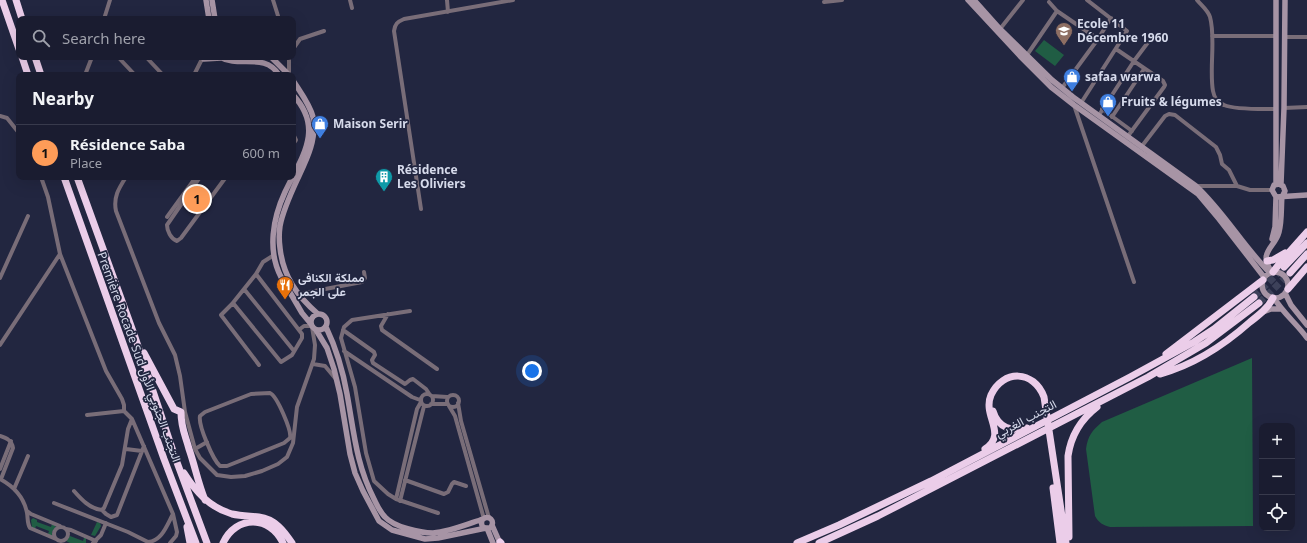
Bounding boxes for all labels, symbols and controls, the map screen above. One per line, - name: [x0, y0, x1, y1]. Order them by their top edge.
- place label: Ecole 11 Décembre 1960: [1077, 15, 1169, 46]
- search box: [16, 16, 296, 60]
- school or university icon: Ecole 11 Décembre 1960: [1054, 21, 1074, 46]
- icon: search: [30, 27, 52, 49]
- text: Search here: [62, 28, 145, 48]
- shop icon: safaa warwa: [1062, 67, 1082, 92]
- place label: safaa warwa: [1085, 68, 1161, 85]
- text: Nearby: [32, 87, 94, 110]
- shop icon: Fruits & légumes: [1098, 92, 1118, 117]
- place label: Fruits & légumes: [1121, 93, 1222, 110]
- shop icon: Maison Serir: [310, 114, 330, 139]
- place label: Maison Serir: [333, 115, 408, 132]
- text: Résidence Saba: [70, 134, 185, 154]
- text: 1: [41, 144, 49, 162]
- text: 600 m: [242, 144, 280, 162]
- text: Place: [70, 154, 102, 172]
- place label: Résidence Les Oliviers: [397, 161, 466, 192]
- building icon: Résidence Les Oliviers: [374, 167, 394, 192]
- pin: 1: [184, 184, 210, 214]
- street label: Première Rocade Sud التجنب الجنوبي الأول: [92, 249, 185, 465]
- place label: مملكة الكنافى على الجمر: [297, 269, 365, 300]
- restaurant icon: مملكة الكنافى على الجمر: [275, 275, 295, 300]
- your location: [522, 361, 542, 381]
- street label: التجنب الغربي: [992, 395, 1060, 444]
- map controls: [1259, 423, 1295, 531]
- button: +: [1259, 423, 1295, 459]
- button: −: [1259, 459, 1295, 495]
- button: locate: [1259, 495, 1295, 531]

